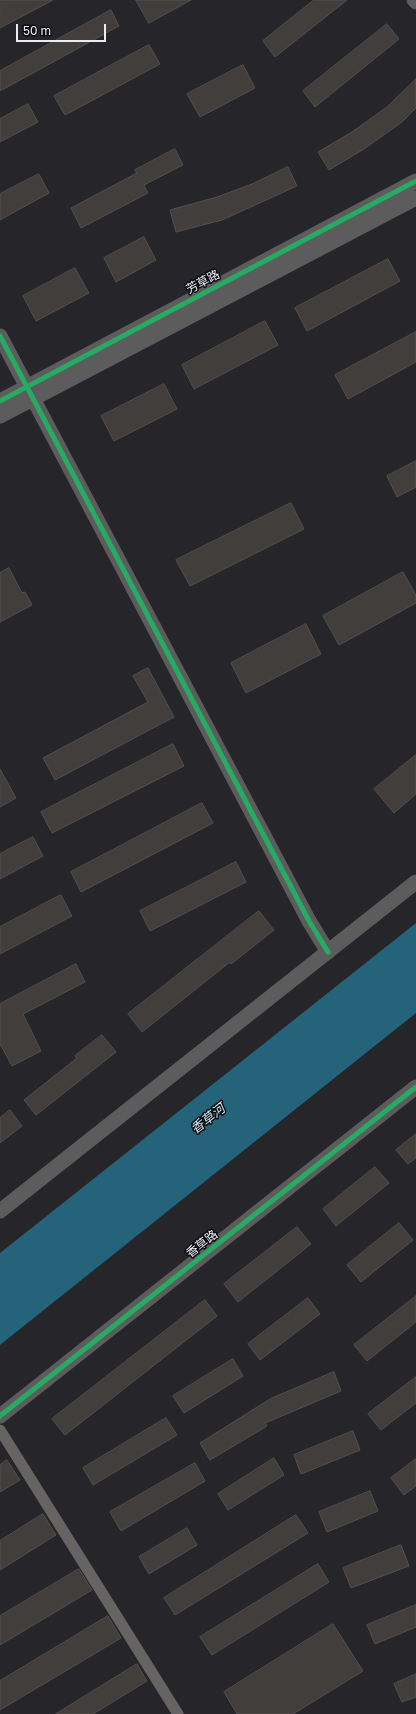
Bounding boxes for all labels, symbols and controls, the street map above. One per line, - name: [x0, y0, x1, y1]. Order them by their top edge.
- scale bar: [18, 16, 108, 42]
- text: 50 m: [23, 23, 51, 38]
- street label: 芳草路: [184, 267, 222, 297]
- water label: 香草河: [188, 1101, 228, 1137]
- street label: 香草路: [183, 1227, 221, 1261]

